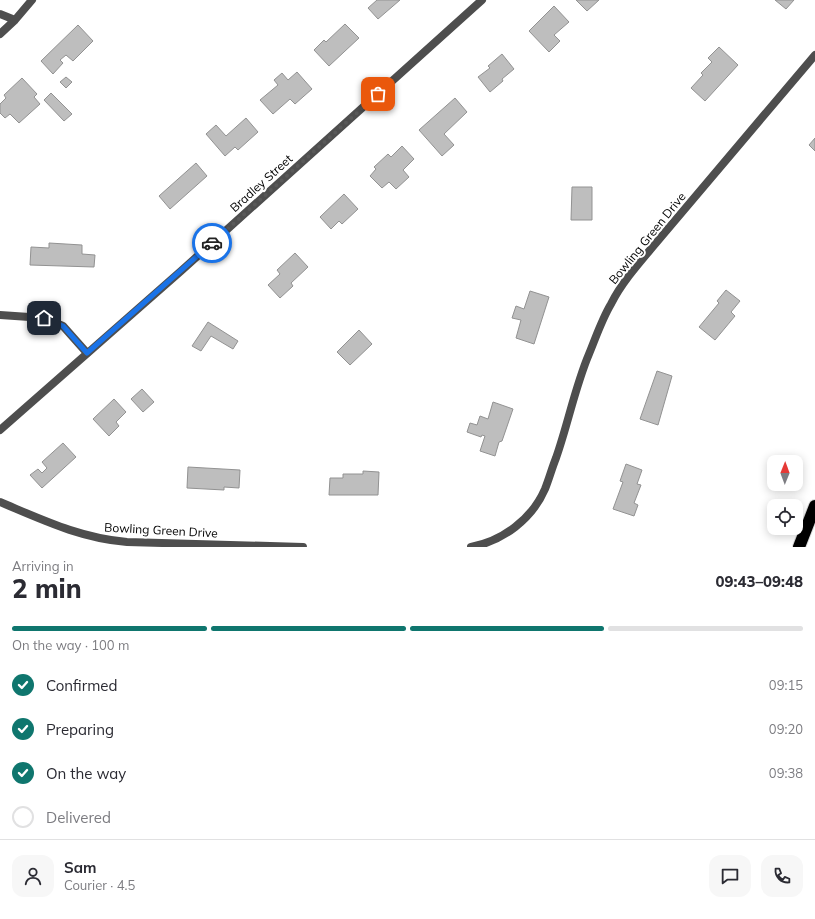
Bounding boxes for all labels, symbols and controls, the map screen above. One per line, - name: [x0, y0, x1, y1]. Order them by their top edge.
- pin: [361, 77, 395, 111]
- icon: bag: [367, 83, 389, 105]
- street label: Bradley Street: [227, 151, 295, 215]
- street label: Bowling Green Drive: [605, 189, 689, 287]
- courier: [192, 223, 232, 263]
- icon: car: [201, 232, 223, 254]
- pin: [27, 301, 61, 335]
- icon: home: [33, 307, 55, 329]
- north arrow: [767, 455, 803, 491]
- map controls: [767, 455, 803, 535]
- button: locate: [767, 499, 803, 535]
- street label: Bowling Green Drive: [104, 520, 218, 540]
- text: Arriving in: [12, 558, 74, 574]
- text: 2 min: [12, 572, 82, 605]
- text: 09:43–09:48: [716, 572, 803, 591]
- text: On the way · 100 m: [12, 637, 129, 653]
- icon: check: [12, 674, 34, 696]
- text: Confirmed: [46, 676, 117, 695]
- text: 09:15: [769, 677, 803, 693]
- icon: check: [12, 718, 34, 740]
- text: Preparing: [46, 720, 114, 739]
- text: 09:20: [769, 721, 803, 737]
- icon: check: [12, 762, 34, 784]
- text: On the way: [46, 764, 126, 783]
- text: 09:38: [769, 765, 803, 781]
- text: Delivered: [46, 808, 111, 827]
- button: person: [12, 855, 54, 897]
- button: chat: [709, 855, 751, 897]
- button: phone: [761, 855, 803, 897]
- text: Sam: [64, 858, 96, 877]
- text: Courier · 4.5: [64, 877, 135, 893]

